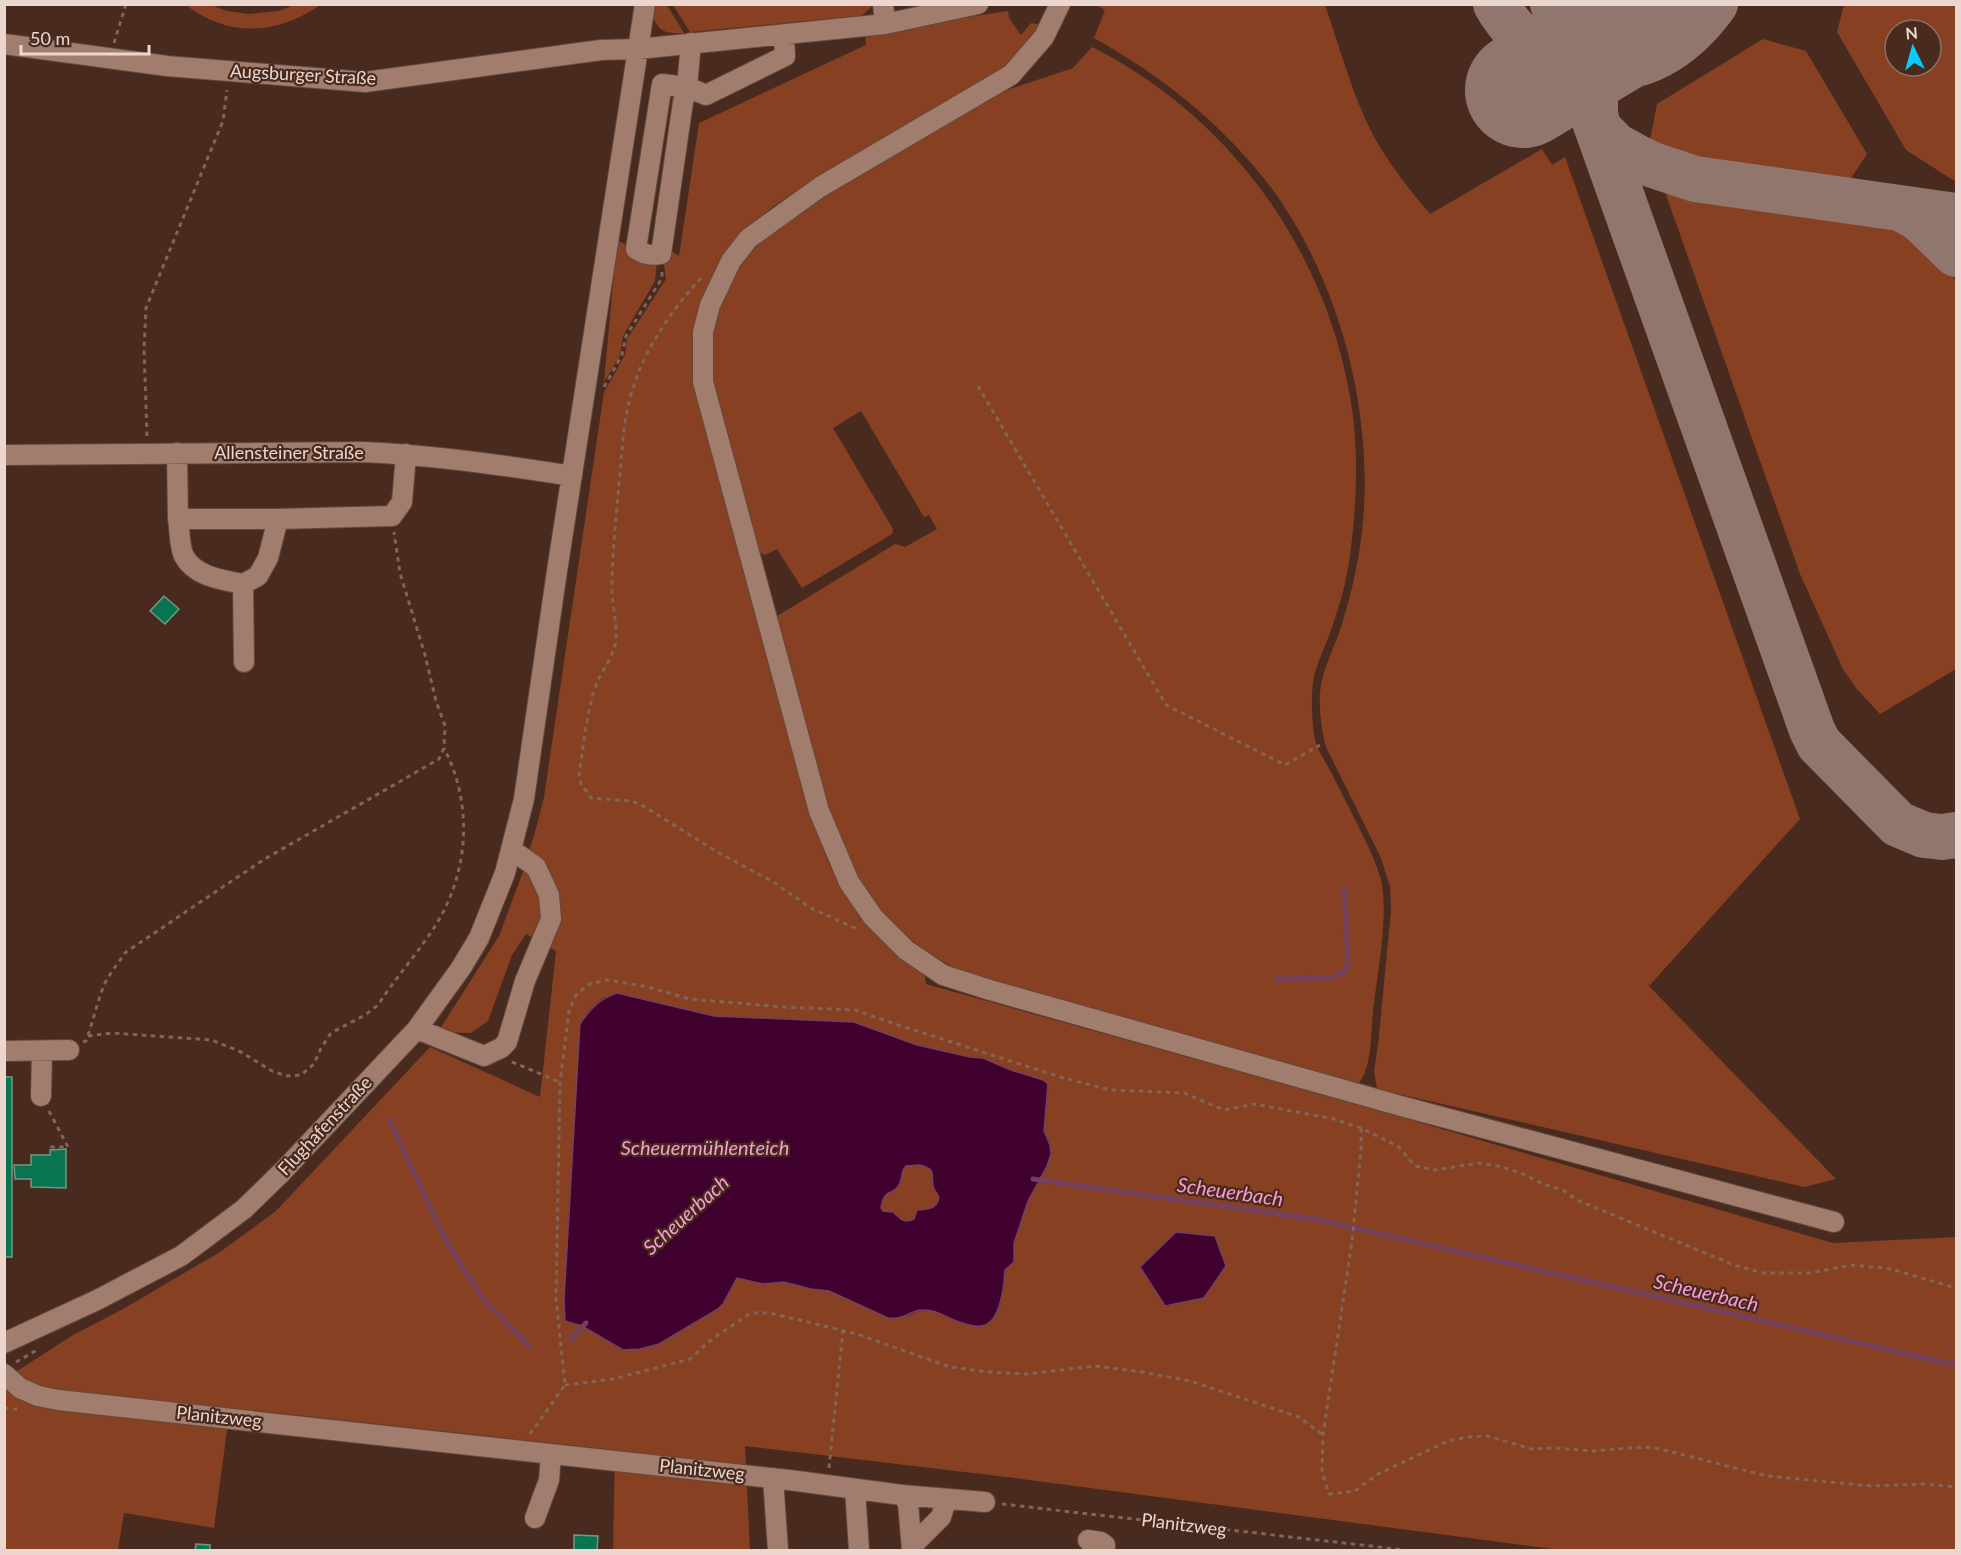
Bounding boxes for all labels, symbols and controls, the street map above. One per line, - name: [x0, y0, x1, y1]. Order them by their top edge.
- scale bar: [21, 18, 148, 56]
- north arrow: [1883, 18, 1943, 78]
- text: N: [1905, 23, 1919, 43]
- text: 50 m: [30, 27, 70, 49]
- street label: Augsburger Straße: [229, 59, 377, 89]
- street label: Allensteiner Straße: [214, 441, 364, 463]
- street label: Flughafenstraße: [273, 1071, 376, 1179]
- water label: Scheuermühlenteich: [621, 1135, 789, 1159]
- water label: Scheuerbach: [638, 1170, 733, 1259]
- water label: Scheuerbach: [1176, 1172, 1285, 1210]
- water label: Scheuerbach: [1651, 1268, 1761, 1316]
- street label: Planitzweg: [175, 1401, 263, 1431]
- street label: Planitzweg: [658, 1454, 746, 1484]
- street label: Planitzweg: [1140, 1508, 1228, 1540]

